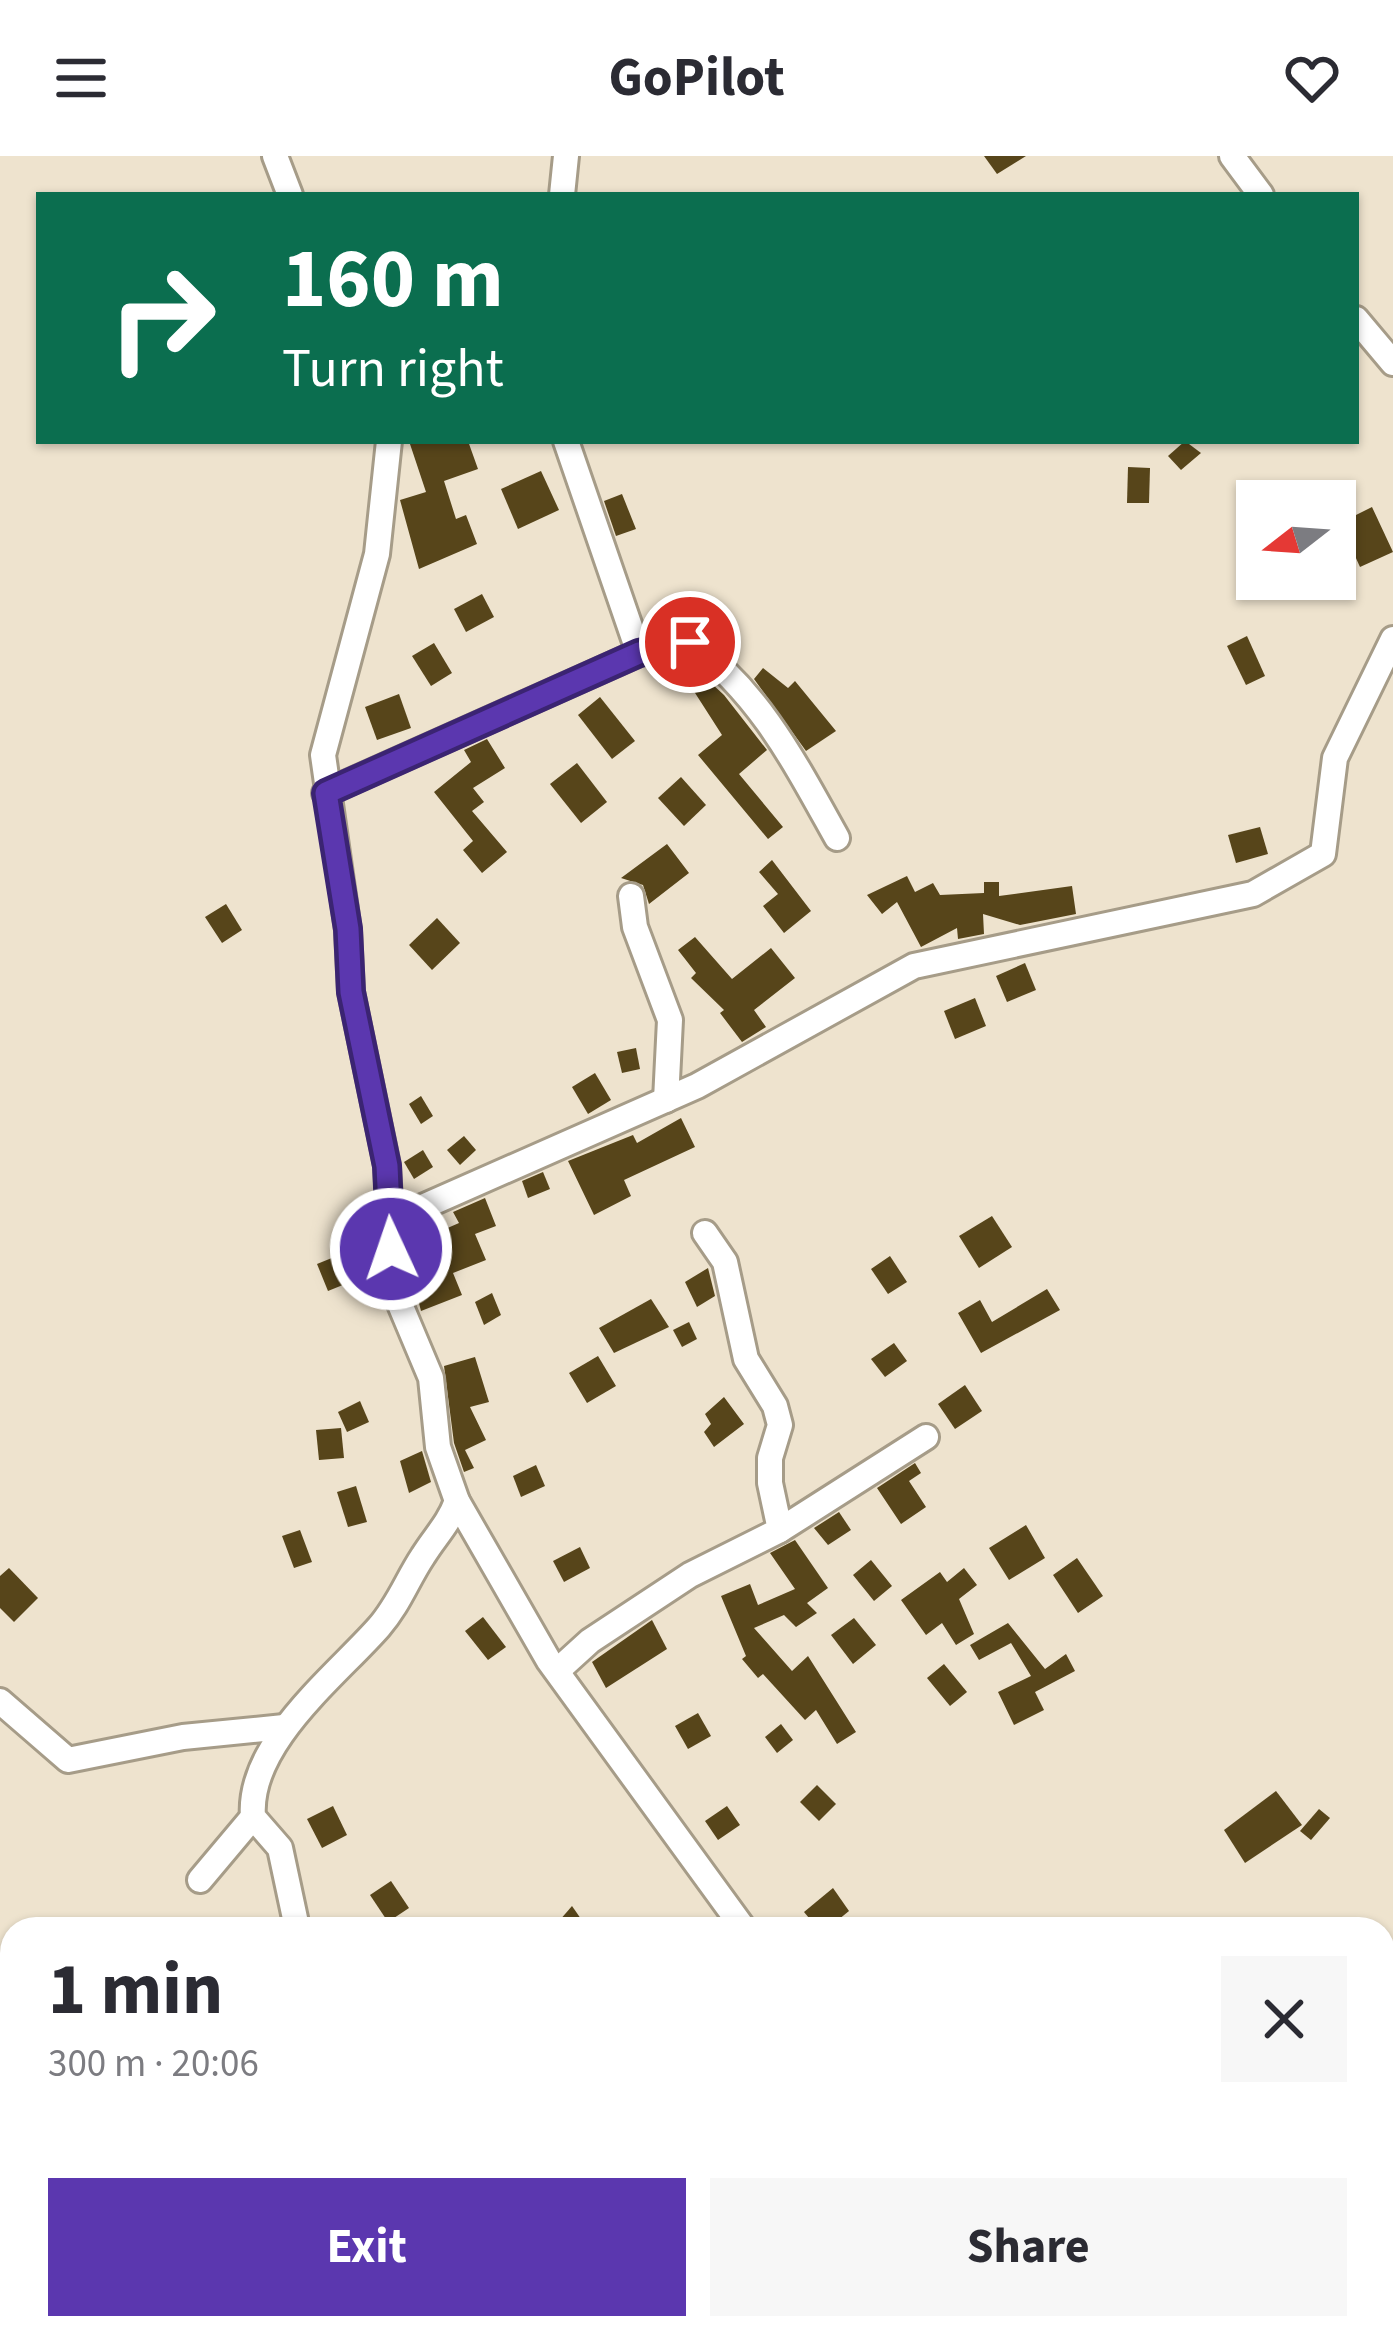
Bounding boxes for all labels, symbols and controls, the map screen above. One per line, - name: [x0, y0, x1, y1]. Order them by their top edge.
- text: GoPilot: [608, 40, 785, 117]
- icon: menu: [48, 45, 114, 111]
- icon: heart: [1279, 45, 1345, 111]
- text: 160 m: [282, 220, 504, 340]
- icon: right: [84, 240, 240, 396]
- text: Turn right: [282, 331, 504, 408]
- north arrow: [1236, 480, 1356, 600]
- map controls: [1236, 480, 1356, 600]
- pin: [639, 591, 741, 693]
- icon: arrive: [657, 609, 723, 675]
- position arrow: [328, 1186, 454, 1312]
- text: 1 min: [48, 1939, 223, 2042]
- button: close: [1221, 1956, 1347, 2082]
- text: 300 m · 20:06: [48, 2036, 259, 2092]
- button: Exit: [48, 2178, 686, 2316]
- button: Share: [710, 2178, 1347, 2316]

